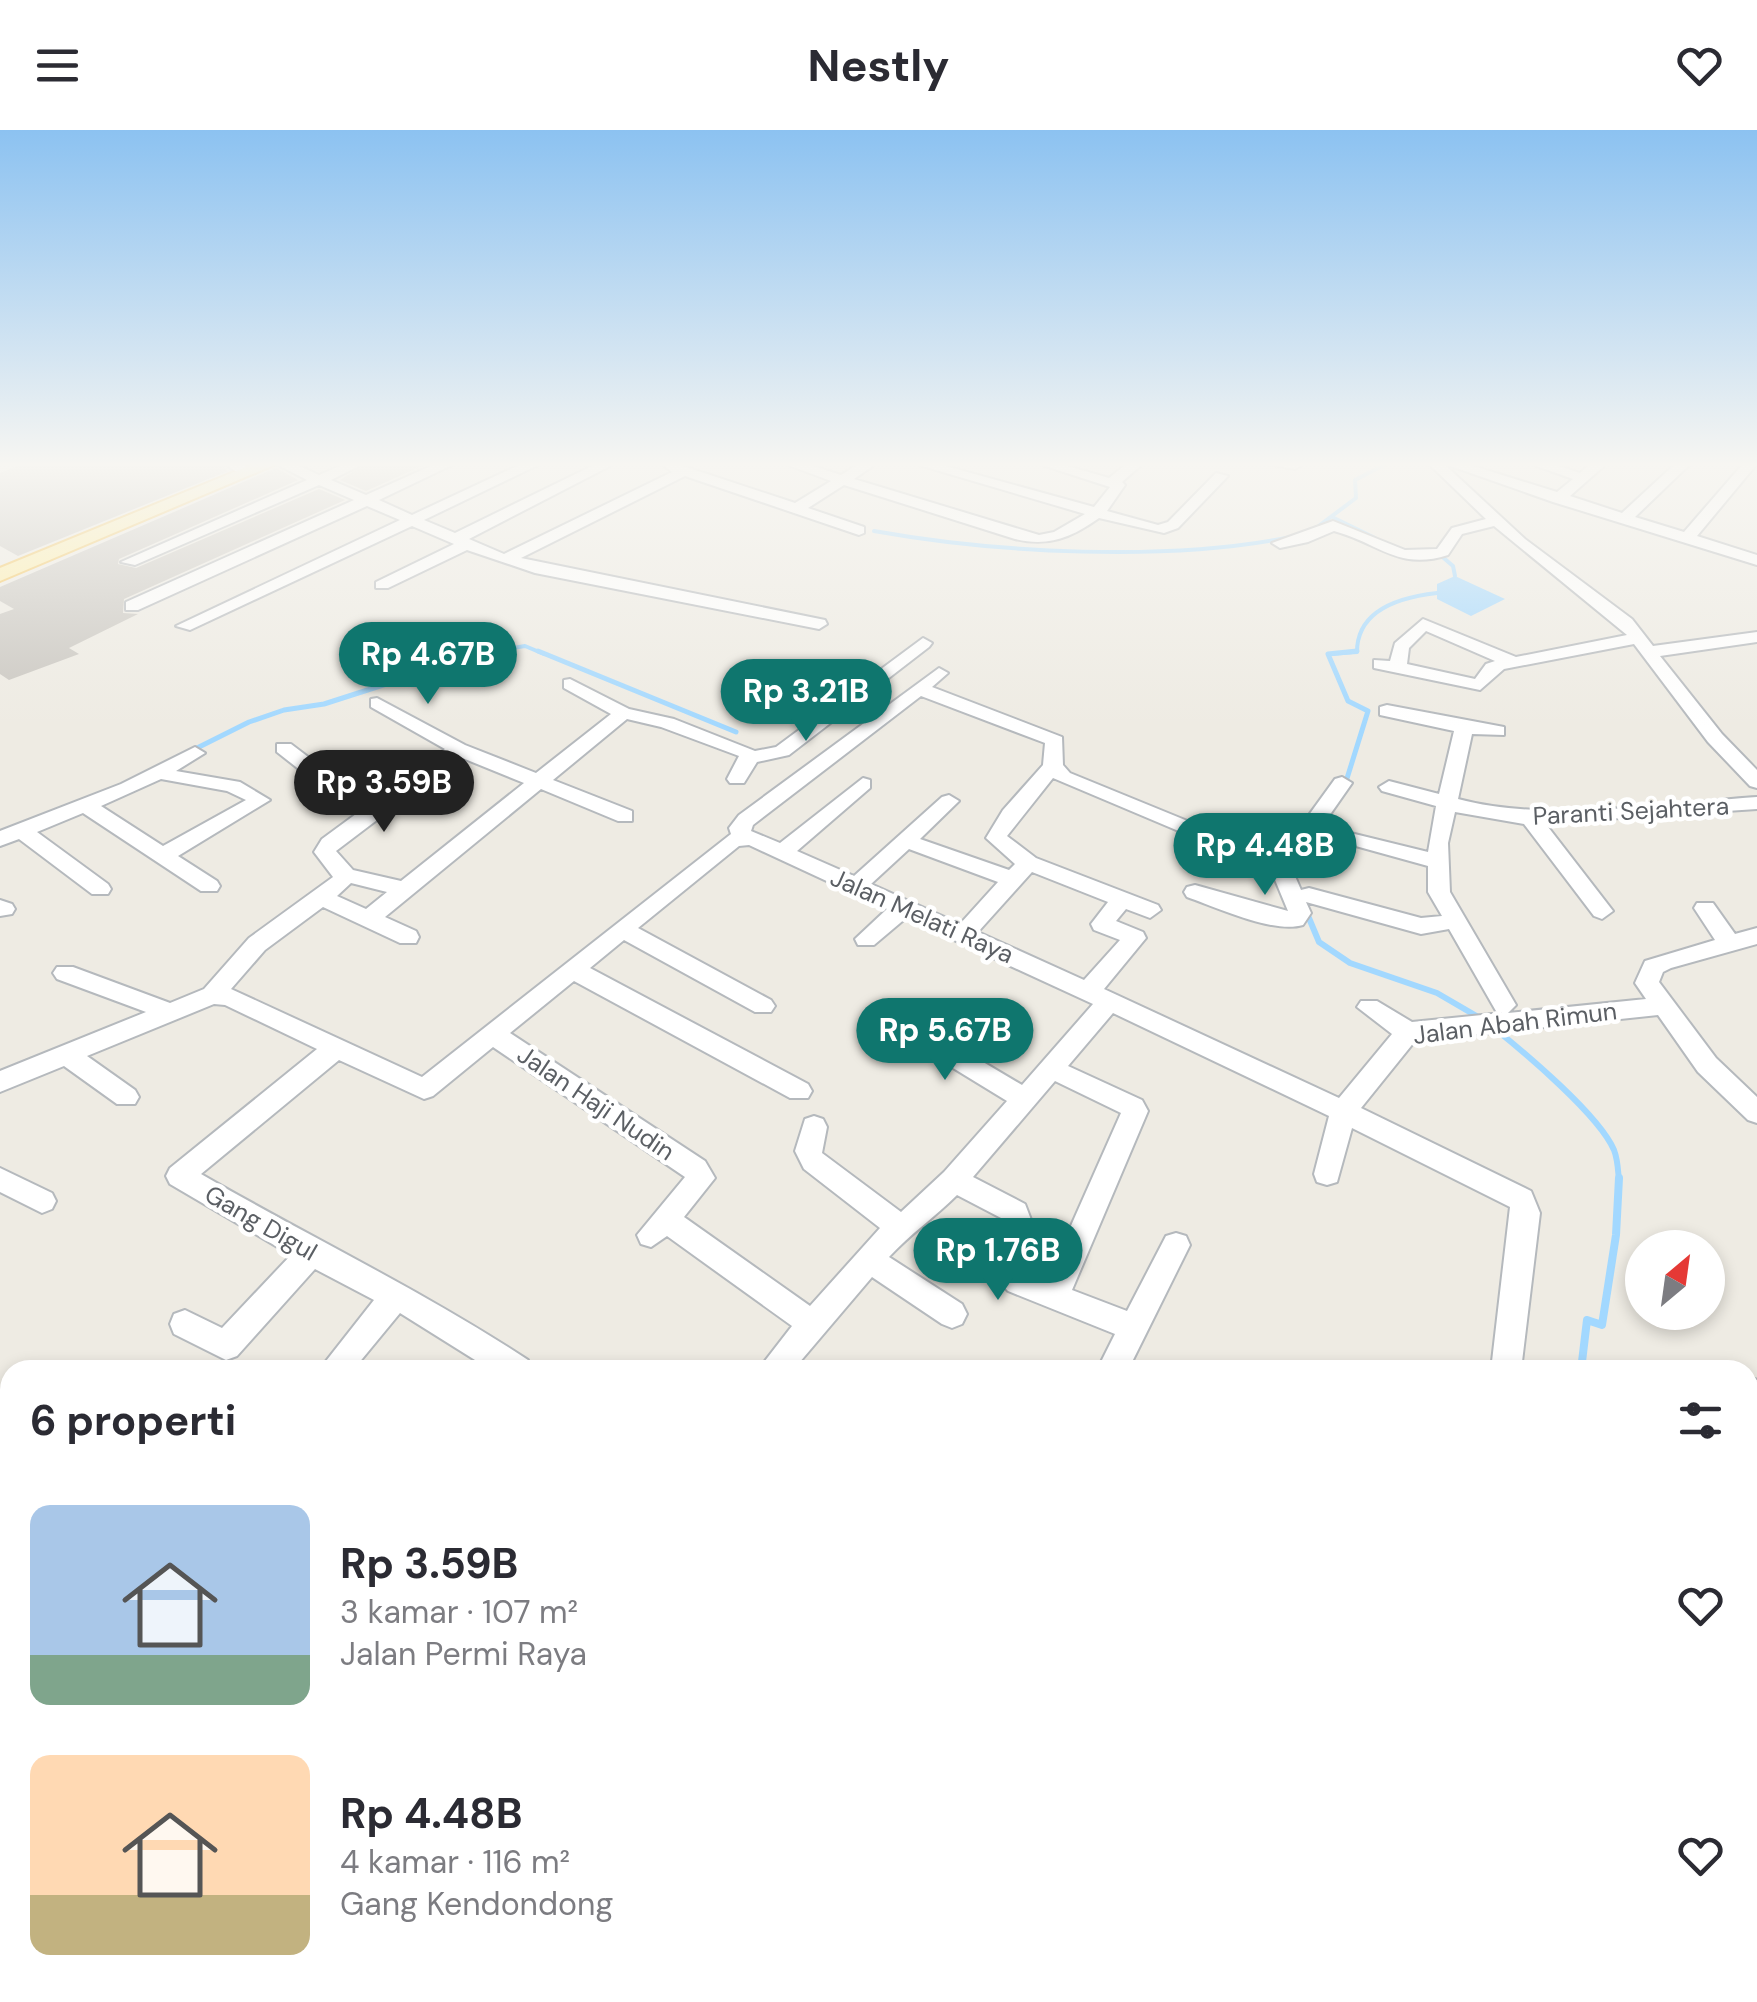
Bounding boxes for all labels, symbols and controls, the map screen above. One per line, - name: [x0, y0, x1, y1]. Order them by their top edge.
- text: Nestly: [808, 36, 949, 95]
- icon: menu: [30, 38, 85, 93]
- icon: heart: [1672, 38, 1727, 93]
- pin: Rp 4.67B: [325, 622, 531, 707]
- text: Rp 4.67B: [361, 633, 495, 675]
- pin: Rp 3.21B: [703, 659, 909, 744]
- text: Rp 3.21B: [743, 670, 869, 712]
- pin: Rp 3.59B: [281, 750, 487, 835]
- text: Rp 3.59B: [316, 761, 452, 803]
- street label: Paranti Sejahtera: [1532, 789, 1730, 833]
- pin: Rp 4.48B: [1162, 813, 1368, 898]
- text: Rp 4.48B: [1195, 824, 1335, 866]
- street label: Jalan Melati Raya: [825, 861, 1019, 971]
- street label: Jalan Abah Rimun: [1411, 994, 1619, 1052]
- pin: Rp 5.67B: [842, 998, 1048, 1083]
- text: Rp 5.67B: [878, 1009, 1012, 1051]
- street label: Jalan Haji Nudin: [511, 1038, 681, 1168]
- street label: Gang Digul: [199, 1178, 323, 1268]
- pin: Rp 1.76B: [895, 1218, 1101, 1303]
- text: Rp 1.76B: [936, 1229, 1060, 1271]
- north arrow: [1625, 1230, 1725, 1330]
- map controls: [1625, 1230, 1725, 1330]
- text: 6 properti: [30, 1393, 236, 1448]
- icon: filters: [1673, 1393, 1728, 1448]
- text: Rp 3.59B: [340, 1536, 518, 1591]
- icon: home: [110, 1545, 230, 1665]
- icon: heart: [1673, 1578, 1728, 1633]
- text: 3 kamar · 107 m²: [340, 1591, 578, 1633]
- text: Jalan Permi Raya: [340, 1633, 587, 1675]
- text: Rp 4.48B: [340, 1786, 522, 1841]
- icon: home: [110, 1795, 230, 1915]
- icon: heart: [1673, 1828, 1728, 1883]
- text: 4 kamar · 116 m²: [340, 1841, 570, 1883]
- text: Gang Kendondong: [340, 1883, 613, 1925]

